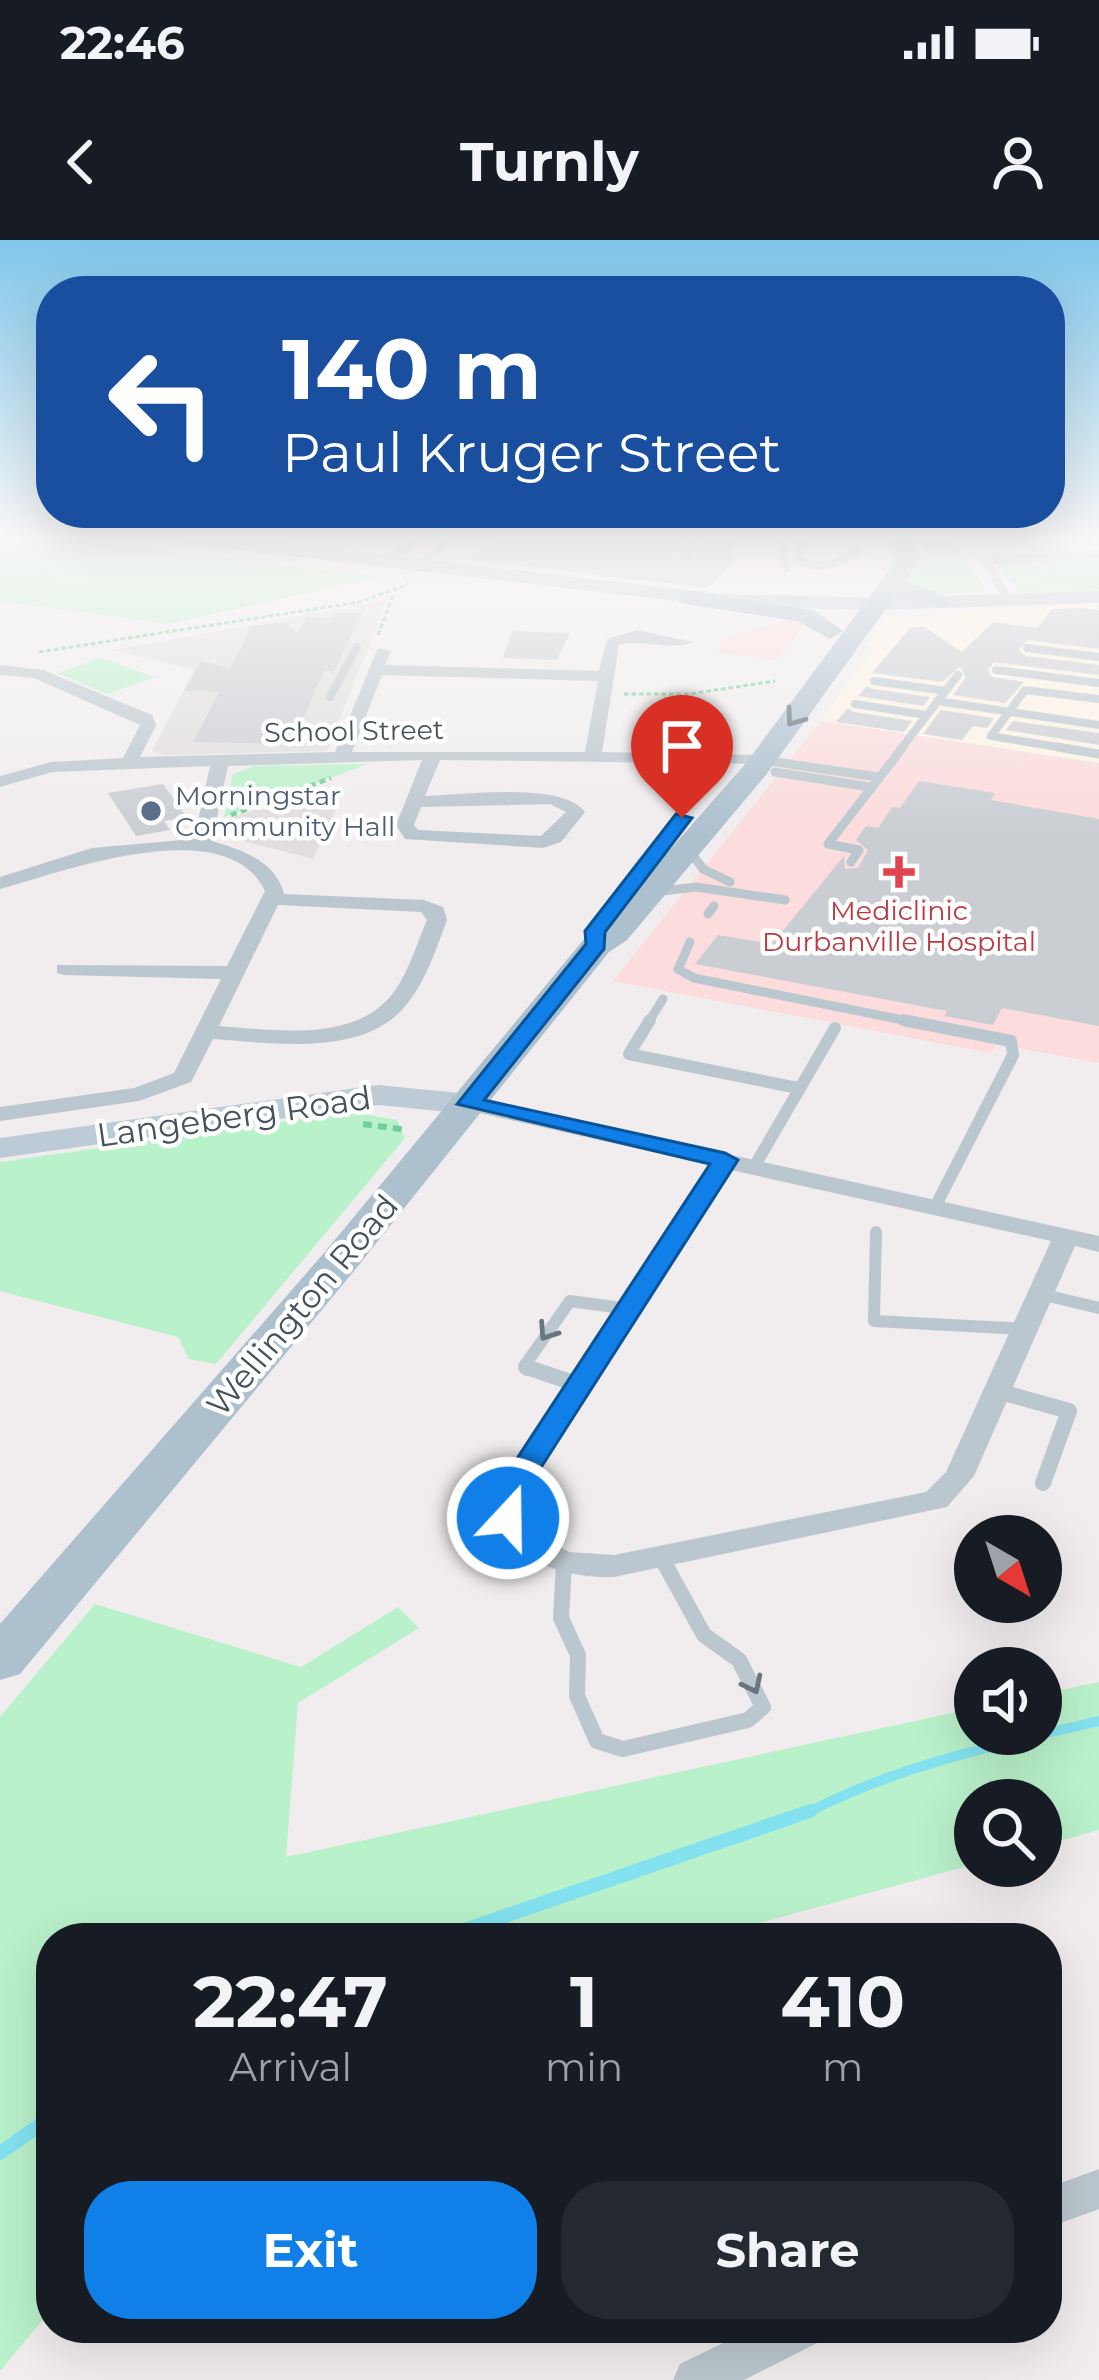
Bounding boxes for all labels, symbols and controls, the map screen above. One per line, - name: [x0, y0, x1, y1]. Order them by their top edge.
- text: 22:46: [60, 15, 185, 70]
- icon: back: [48, 129, 114, 195]
- text: Turnly: [460, 129, 639, 195]
- icon: person: [985, 129, 1051, 195]
- text: 140 m: [282, 318, 542, 420]
- icon: left: [84, 324, 240, 480]
- text: Paul Kruger Street: [282, 420, 781, 486]
- pin: [631, 695, 733, 818]
- one-way arrow: [786, 705, 808, 726]
- street label: School Street: [264, 713, 444, 749]
- icon: arrive: [649, 713, 715, 779]
- place label: Morningstar Community Hall: [175, 779, 395, 843]
- marker: Morningstar Community Hall: [138, 798, 164, 824]
- marker: Mediclinic Durbanville Hospital: [883, 856, 915, 888]
- place label: Mediclinic Durbanville Hospital: [762, 894, 1036, 958]
- street label: Langeberg Road: [94, 1077, 374, 1155]
- street label: Wellington Road: [198, 1186, 406, 1424]
- one-way arrow: [539, 1319, 561, 1341]
- position arrow: [445, 1455, 571, 1581]
- north arrow: [954, 1515, 1062, 1623]
- map controls: [954, 1515, 1062, 1887]
- button: sound: [954, 1647, 1062, 1755]
- one-way arrow: [739, 1673, 762, 1694]
- button: search: [954, 1779, 1062, 1887]
- text: 22:47: [193, 1957, 388, 2045]
- text: 1: [570, 1957, 598, 2045]
- text: 410: [780, 1957, 905, 2045]
- text: Arrival: [229, 2043, 352, 2091]
- text: min: [545, 2043, 623, 2091]
- text: m: [822, 2043, 863, 2091]
- button: Exit: [84, 2181, 537, 2319]
- button: Share: [561, 2181, 1014, 2319]

